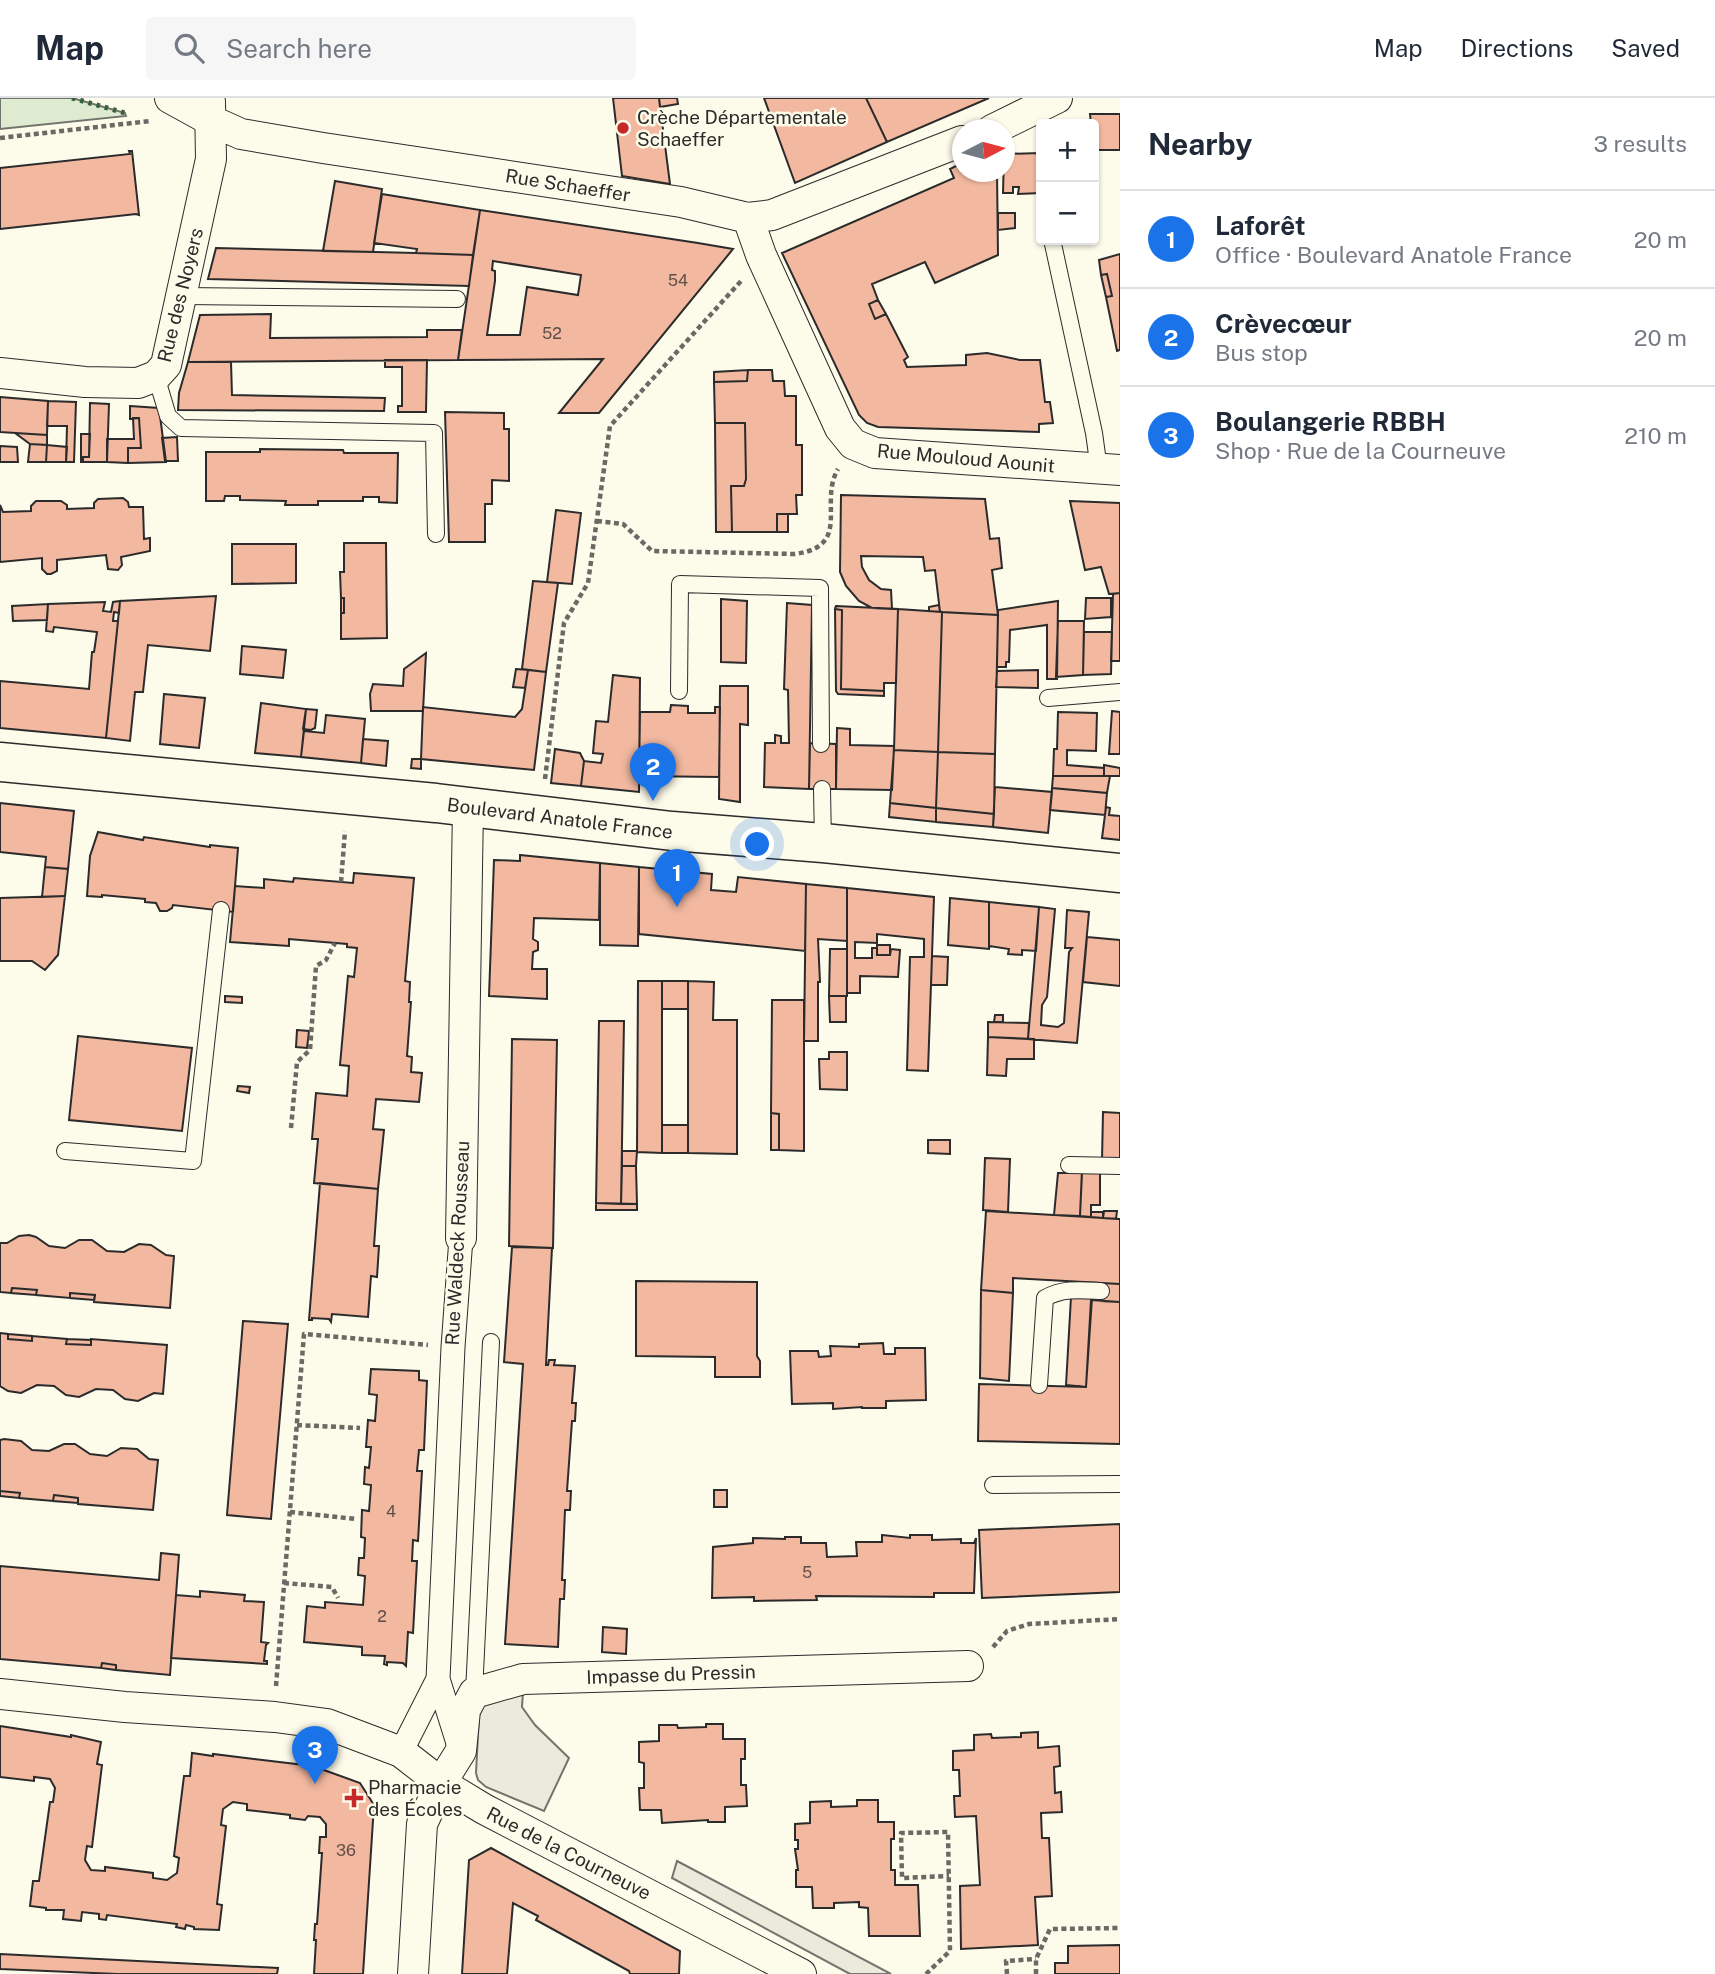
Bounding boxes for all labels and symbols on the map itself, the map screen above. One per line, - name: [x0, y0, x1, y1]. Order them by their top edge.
- place label: Crèche Départementale Schaeffer: [637, 106, 847, 150]
- north arrow: [952, 119, 1015, 182]
- marker: Crèche Départementale Schaeffer: [615, 120, 631, 136]
- street label: Rue Schaeffer: [504, 164, 632, 206]
- street label: Rue des Noyers: [153, 226, 207, 364]
- house number: 54: [668, 271, 688, 290]
- house number: 52: [542, 324, 562, 343]
- street label: Rue Mouloud Aounit: [876, 439, 1056, 477]
- pin: 2: [630, 743, 676, 801]
- street label: Boulevard Anatole France: [446, 793, 674, 843]
- your location: [740, 827, 774, 861]
- pin: 1: [654, 849, 700, 907]
- street label: Rue Waldeck Rousseau: [441, 1140, 473, 1346]
- house number: 4: [386, 1502, 396, 1521]
- house number: 5: [802, 1563, 812, 1582]
- house number: 2: [377, 1607, 387, 1626]
- street label: Impasse du Pressin: [586, 1660, 756, 1688]
- pin: 3: [292, 1726, 338, 1784]
- place label: Pharmacie des Écoles: [368, 1776, 462, 1820]
- marker: Pharmacie des Écoles: [346, 1790, 362, 1806]
- street label: Rue de la Courneuve: [483, 1802, 655, 1904]
- house number: 36: [336, 1841, 356, 1860]

